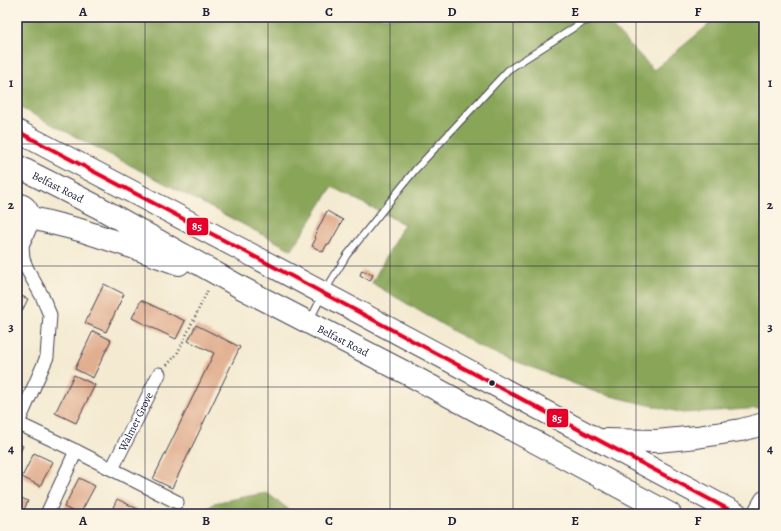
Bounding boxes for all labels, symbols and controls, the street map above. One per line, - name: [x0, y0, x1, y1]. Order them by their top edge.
- text: A: [78, 3, 88, 20]
- text: B: [202, 3, 210, 20]
- text: C: [325, 3, 333, 20]
- text: D: [447, 3, 457, 20]
- text: E: [571, 3, 579, 20]
- text: F: [695, 3, 702, 20]
- text: 1: [9, 74, 14, 91]
- text: 1: [768, 74, 773, 91]
- street label: Belfast Road: [29, 168, 86, 207]
- text: 2: [8, 196, 15, 213]
- text: 2: [767, 196, 774, 213]
- line badge: 85: [186, 217, 209, 236]
- text: 85: [192, 219, 202, 234]
- text: 3: [8, 318, 14, 335]
- text: 3: [767, 318, 773, 335]
- street label: Belfast Road: [315, 321, 371, 360]
- unlabelled marker: [487, 378, 497, 388]
- street label: Walmer Grove: [115, 390, 157, 455]
- line badge: 85: [546, 408, 569, 428]
- text: 85: [552, 411, 562, 426]
- text: 4: [8, 440, 14, 457]
- text: 4: [767, 440, 773, 457]
- text: A: [78, 512, 88, 529]
- text: B: [202, 512, 210, 529]
- text: C: [325, 512, 333, 529]
- text: D: [447, 512, 457, 529]
- text: E: [571, 512, 579, 529]
- text: F: [695, 512, 702, 529]

